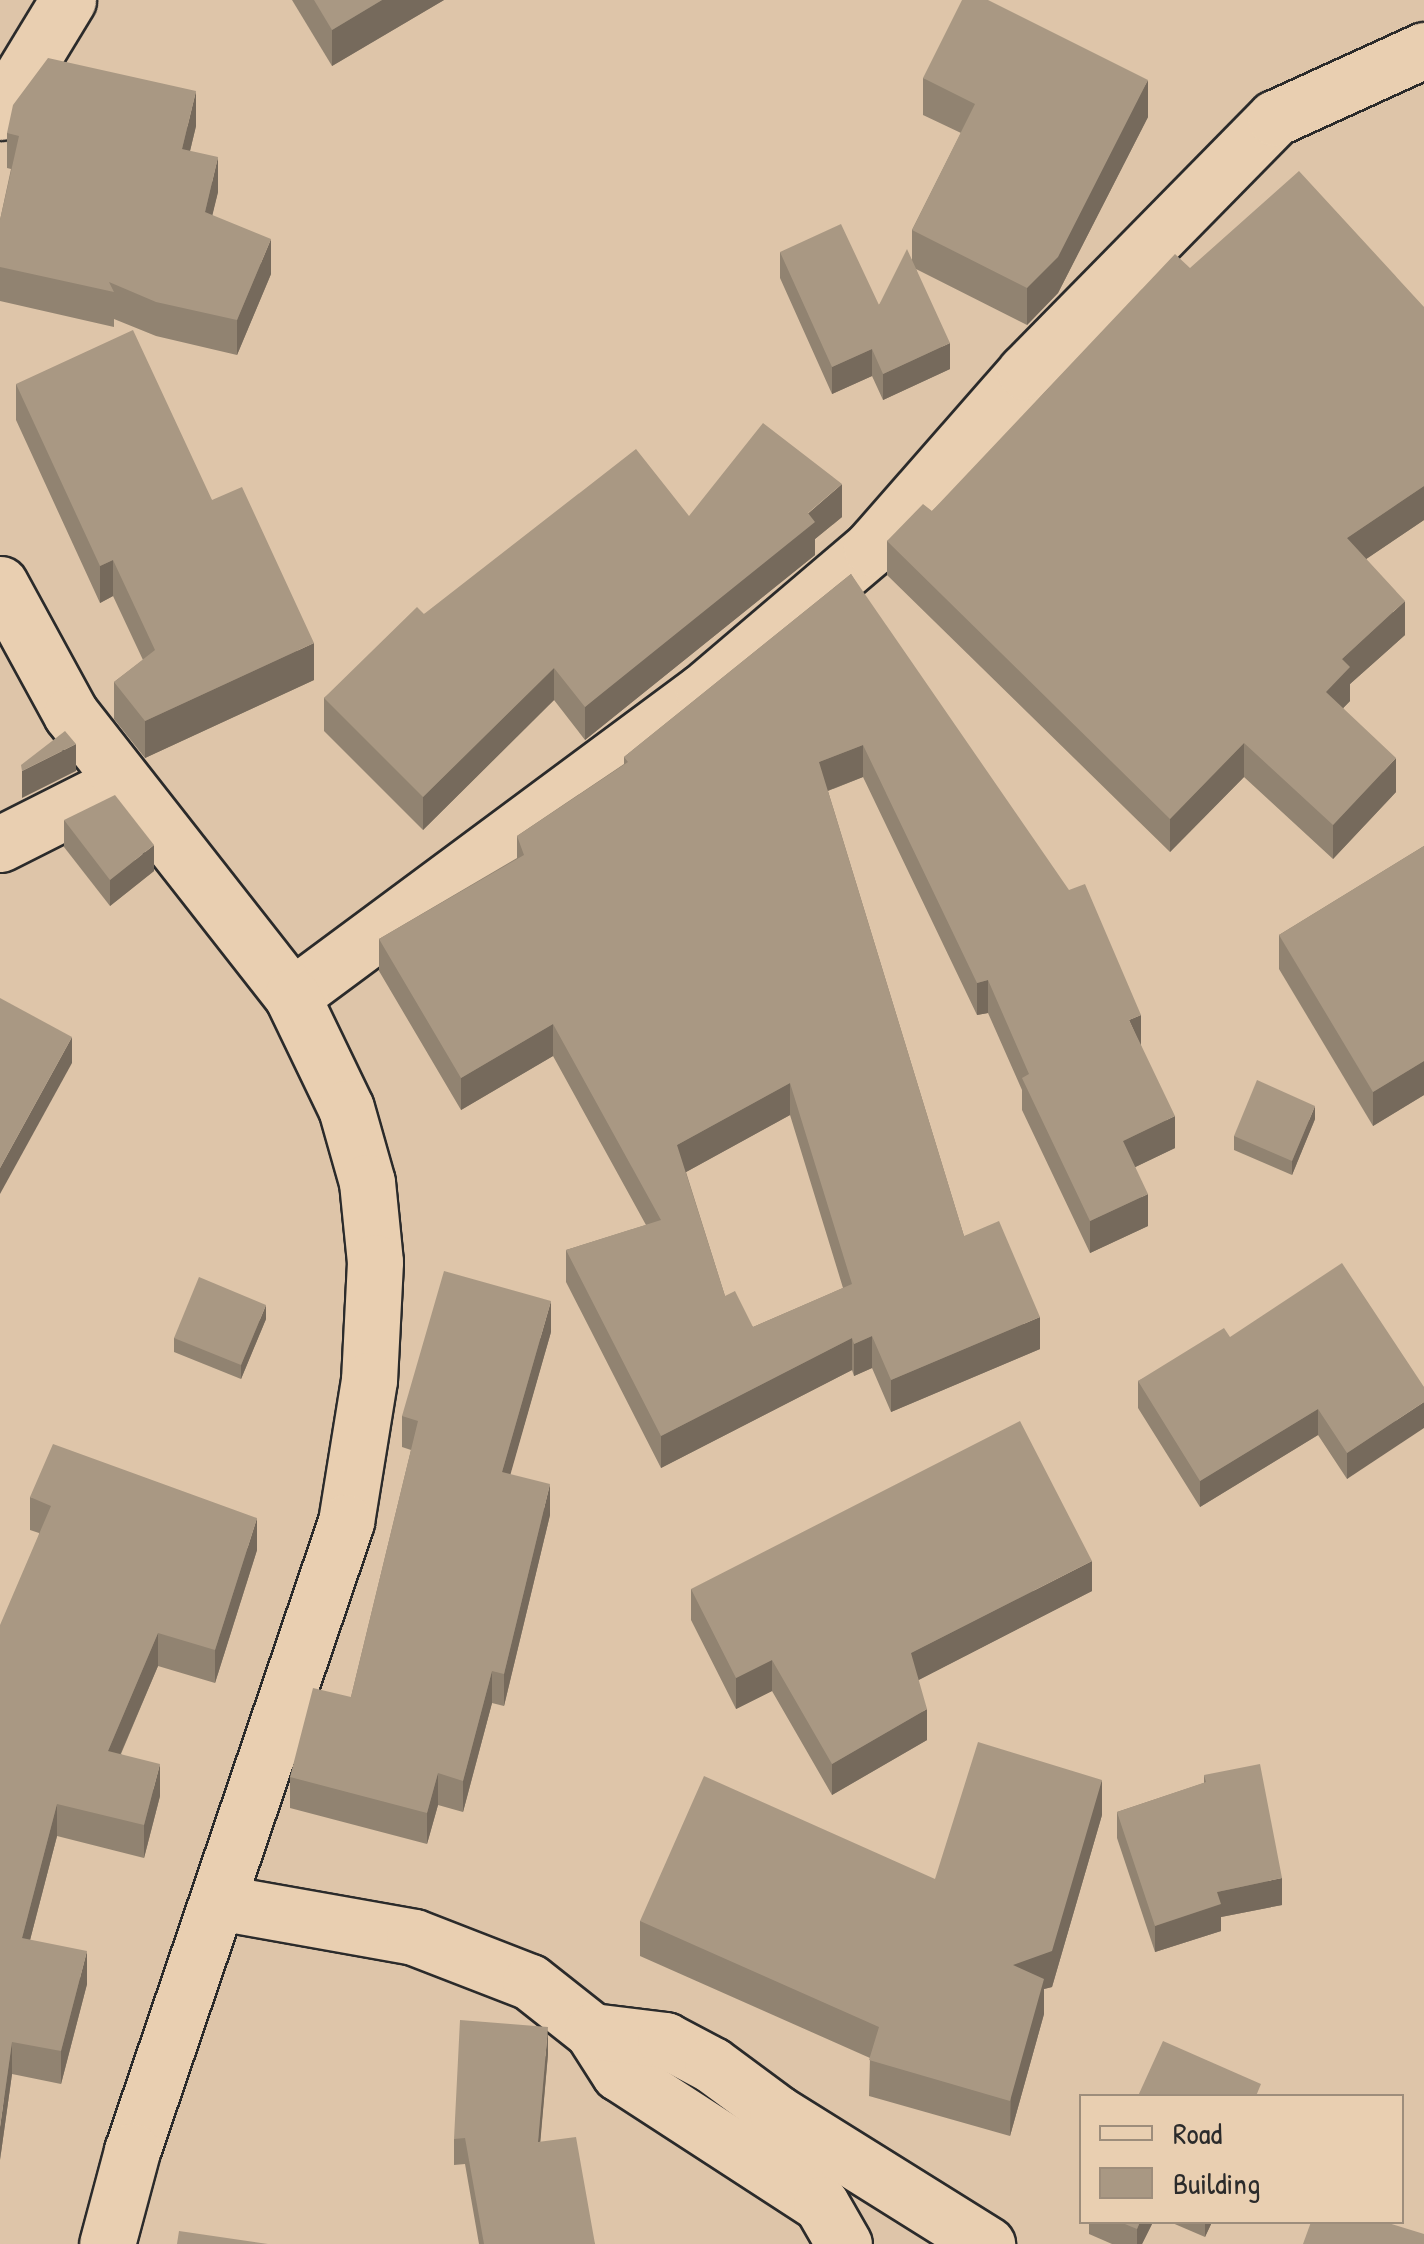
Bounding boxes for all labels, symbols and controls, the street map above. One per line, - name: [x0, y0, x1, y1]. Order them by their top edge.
- legend: [1079, 2094, 1404, 2224]
- text: Road: [1173, 2113, 1222, 2153]
- text: Building: [1173, 2163, 1260, 2203]

